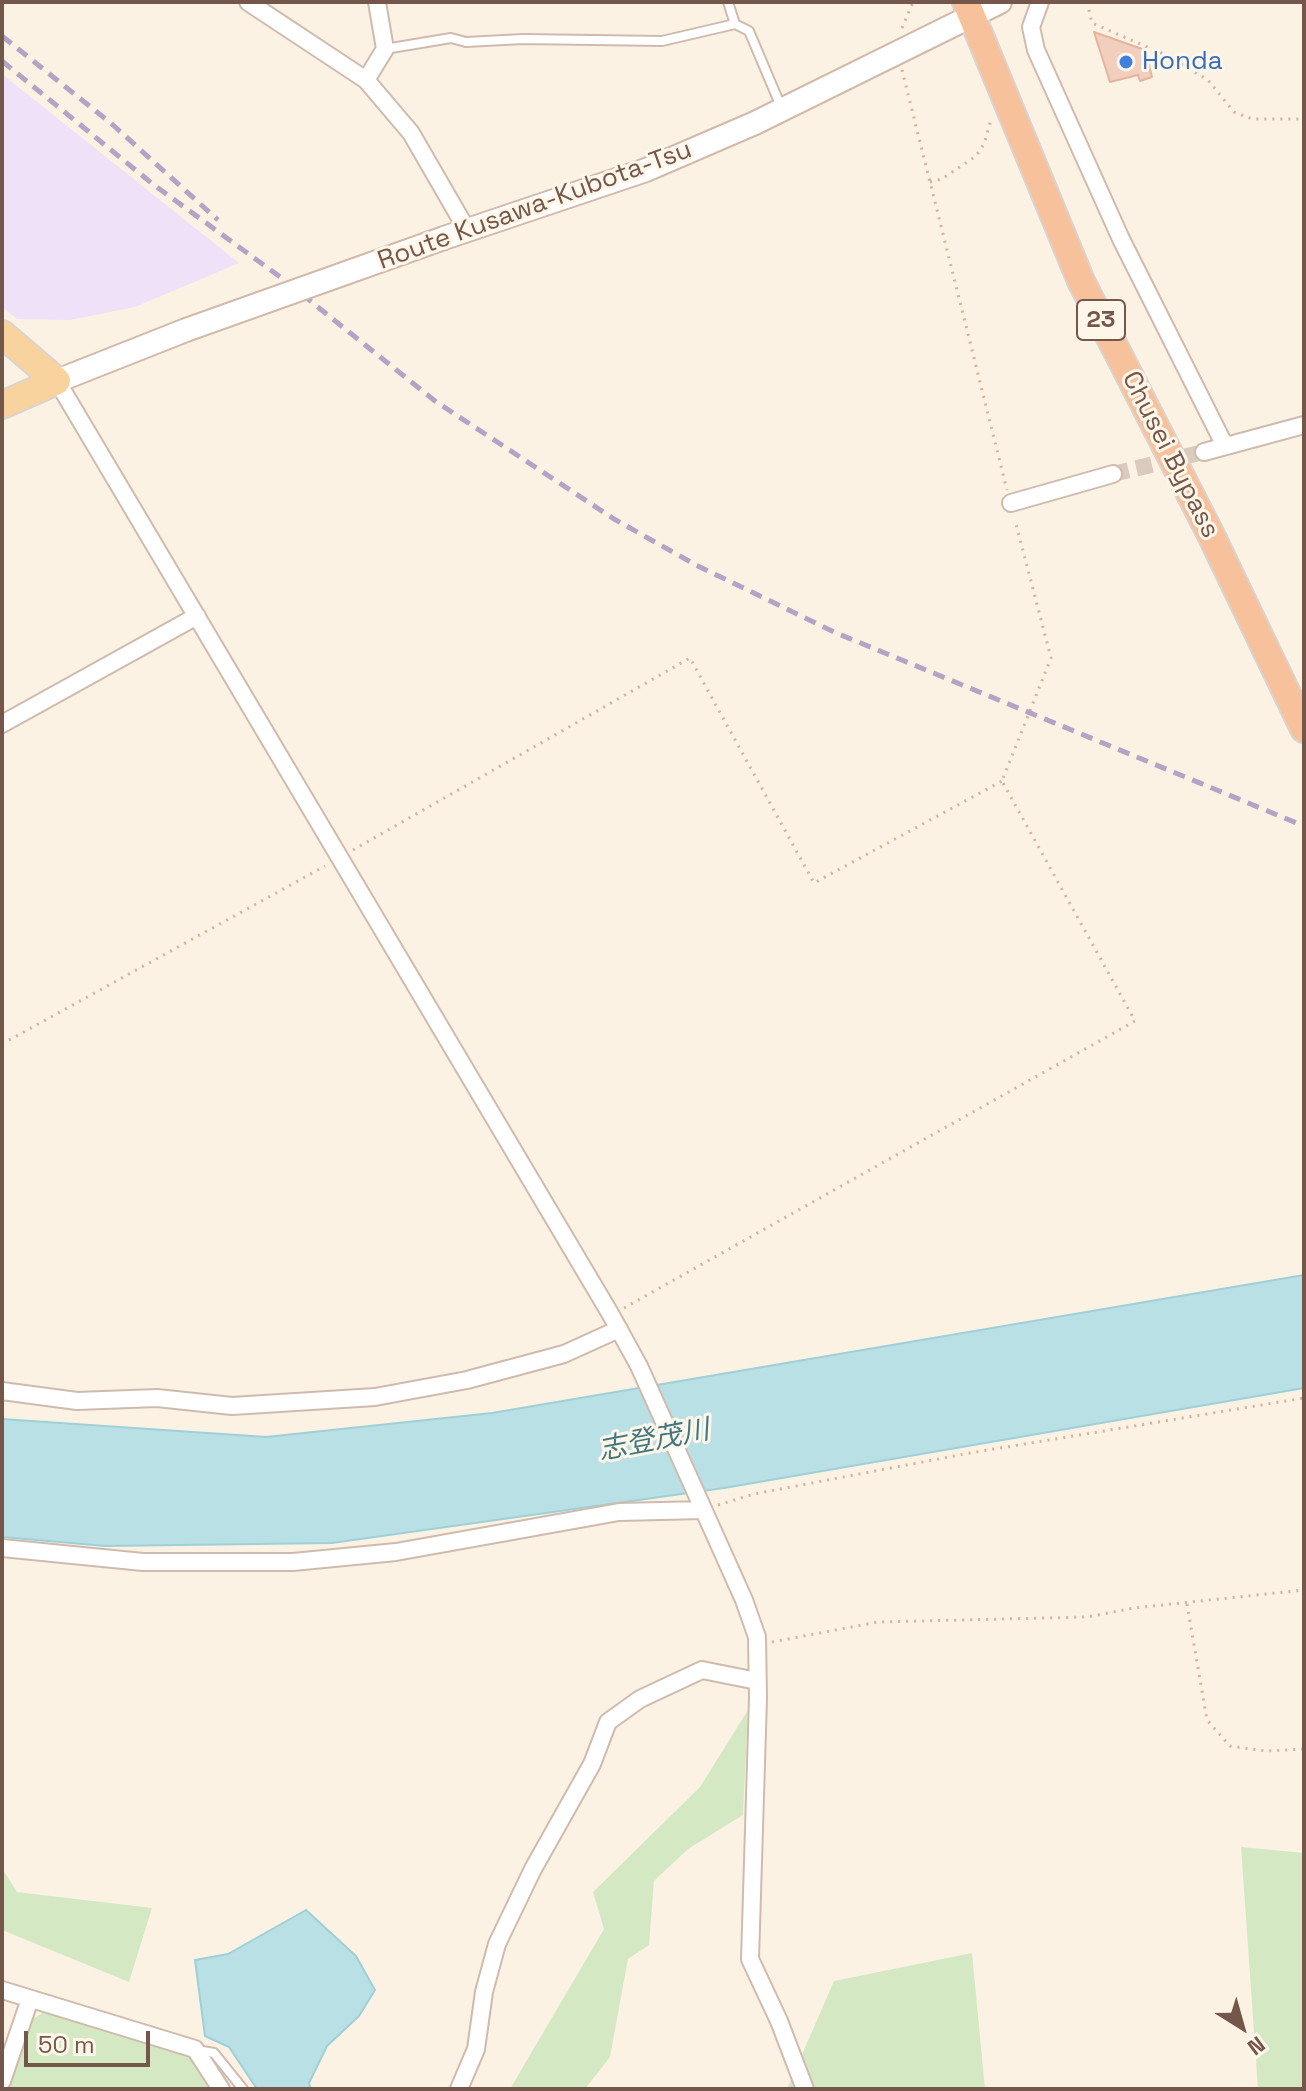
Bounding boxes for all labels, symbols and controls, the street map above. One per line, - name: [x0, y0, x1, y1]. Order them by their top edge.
- place label: Honda: [1142, 46, 1223, 78]
- marker: Honda: [1117, 53, 1135, 71]
- street label: Route Kusawa-Kubota-Tsu: [374, 135, 696, 277]
- road number: 23: [1077, 300, 1125, 340]
- street label: Chusei Bypass: [1115, 367, 1225, 543]
- water label: 志登茂川: [596, 1414, 712, 1468]
- north arrow: [1202, 1987, 1282, 2067]
- scale bar: [28, 2015, 154, 2065]
- text: 50 m: [38, 2029, 95, 2060]
- text: N: [1242, 2031, 1271, 2062]

